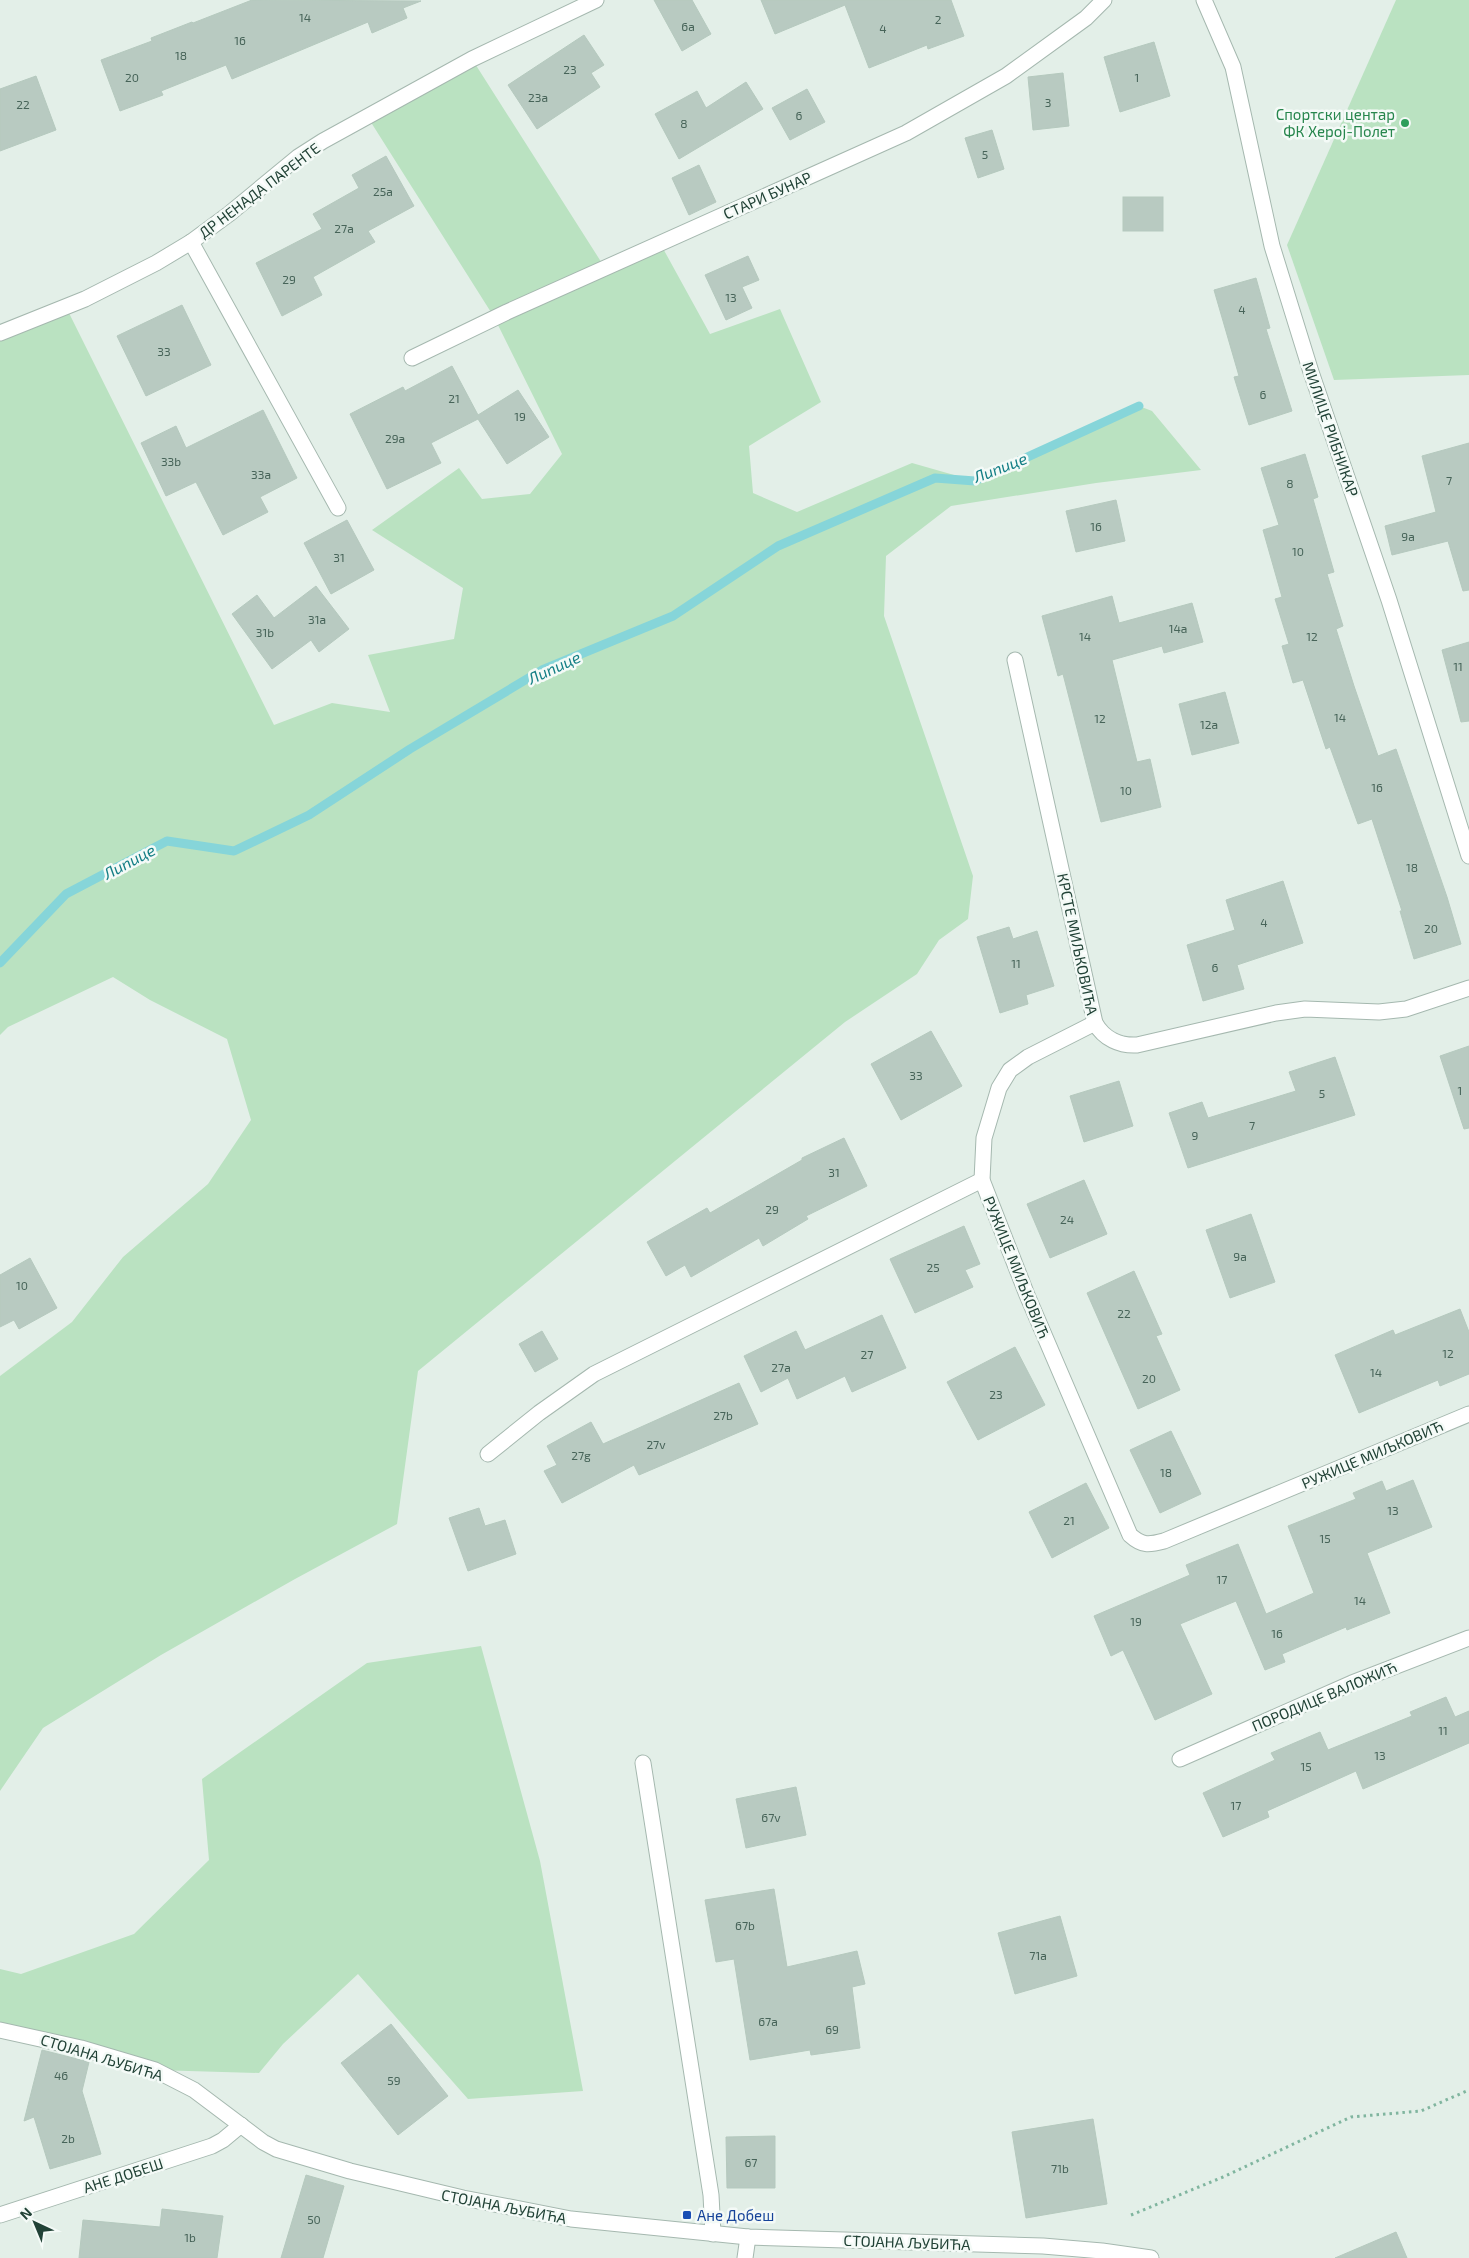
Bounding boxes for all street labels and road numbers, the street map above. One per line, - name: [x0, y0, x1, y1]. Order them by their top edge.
- street label: ДР НЕНАДА ПАРЕНТЕ: [195, 139, 323, 241]
- street label: СТАРИ БУНАР: [720, 167, 814, 223]
- street label: МИЛИЦЕ РИБНИКАР: [1299, 359, 1363, 499]
- street label: КРСТЕ МИЉКОВИЋА: [1054, 871, 1102, 1017]
- street label: РУЖИЦЕ МИЉКОВИЋ: [980, 1193, 1054, 1341]
- street label: РУЖИЦЕ МИЉКОВИЋ: [1299, 1416, 1445, 1492]
- street label: ПОРОДИЦЕ ВАЛОЖИЋ: [1249, 1657, 1399, 1735]
- street label: СТОЈАНА ЉУБИЋА: [39, 2030, 166, 2084]
- street label: АНЕ ДОБЕШ: [81, 2154, 165, 2196]
- street label: СТОЈАНА ЉУБИЋА: [440, 2185, 569, 2227]
- street label: СТОЈАНА ЉУБИЋА: [843, 2231, 971, 2253]

